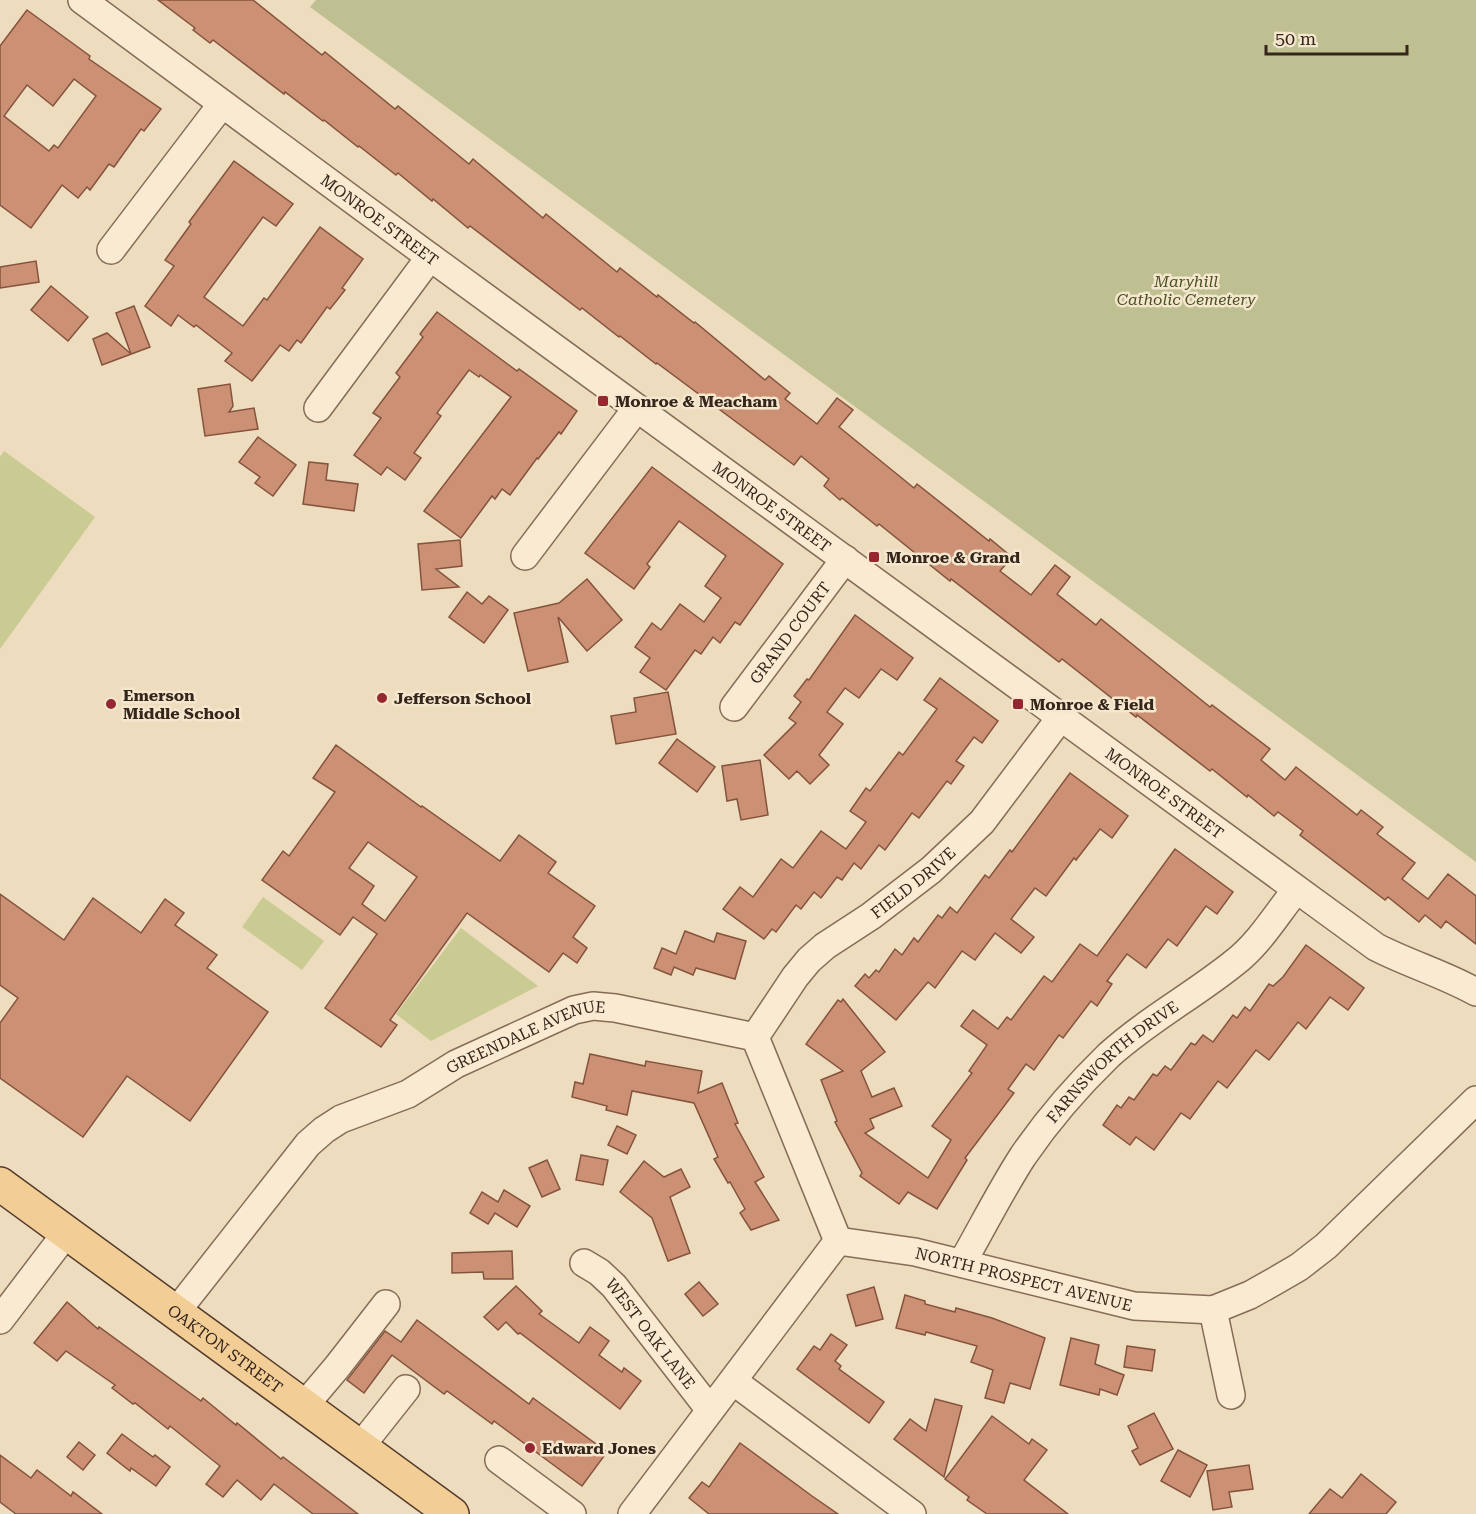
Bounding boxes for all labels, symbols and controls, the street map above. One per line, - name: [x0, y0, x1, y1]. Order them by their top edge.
- scale bar: [1266, 18, 1407, 56]
- text: 50 m: [1275, 28, 1316, 49]
- street label: MONROE STREET: [317, 170, 442, 270]
- park label: Maryhill Catholic Cemetery: [1117, 272, 1256, 309]
- place label: Monroe & Meacham: [615, 392, 778, 411]
- marker: Monroe & Meacham: [596, 394, 610, 408]
- street label: MONROE STREET: [709, 457, 835, 556]
- place label: Monroe & Grand: [886, 548, 1020, 567]
- marker: Monroe & Grand: [867, 550, 881, 564]
- street label: GRAND COURT: [745, 578, 834, 687]
- place label: Emerson Middle School: [123, 686, 241, 723]
- place label: Jefferson School: [394, 689, 532, 708]
- marker: Jefferson School: [375, 691, 389, 705]
- place label: Monroe & Field: [1030, 695, 1155, 714]
- marker: Emerson Middle School: [104, 697, 118, 711]
- marker: Monroe & Field: [1011, 697, 1025, 711]
- street label: MONROE STREET: [1102, 744, 1228, 842]
- street label: FIELD DRIVE: [867, 843, 959, 922]
- street label: GREENDALE AVENUE: [442, 996, 606, 1078]
- street label: FARNSWORTH DRIVE: [1042, 996, 1182, 1126]
- street label: NORTH PROSPECT AVENUE: [914, 1243, 1134, 1315]
- street label: WEST OAK LANE: [602, 1274, 699, 1392]
- street label: OAKTON STREET: [164, 1300, 287, 1397]
- place label: Edward Jones: [542, 1439, 656, 1458]
- marker: Edward Jones: [523, 1441, 537, 1455]

